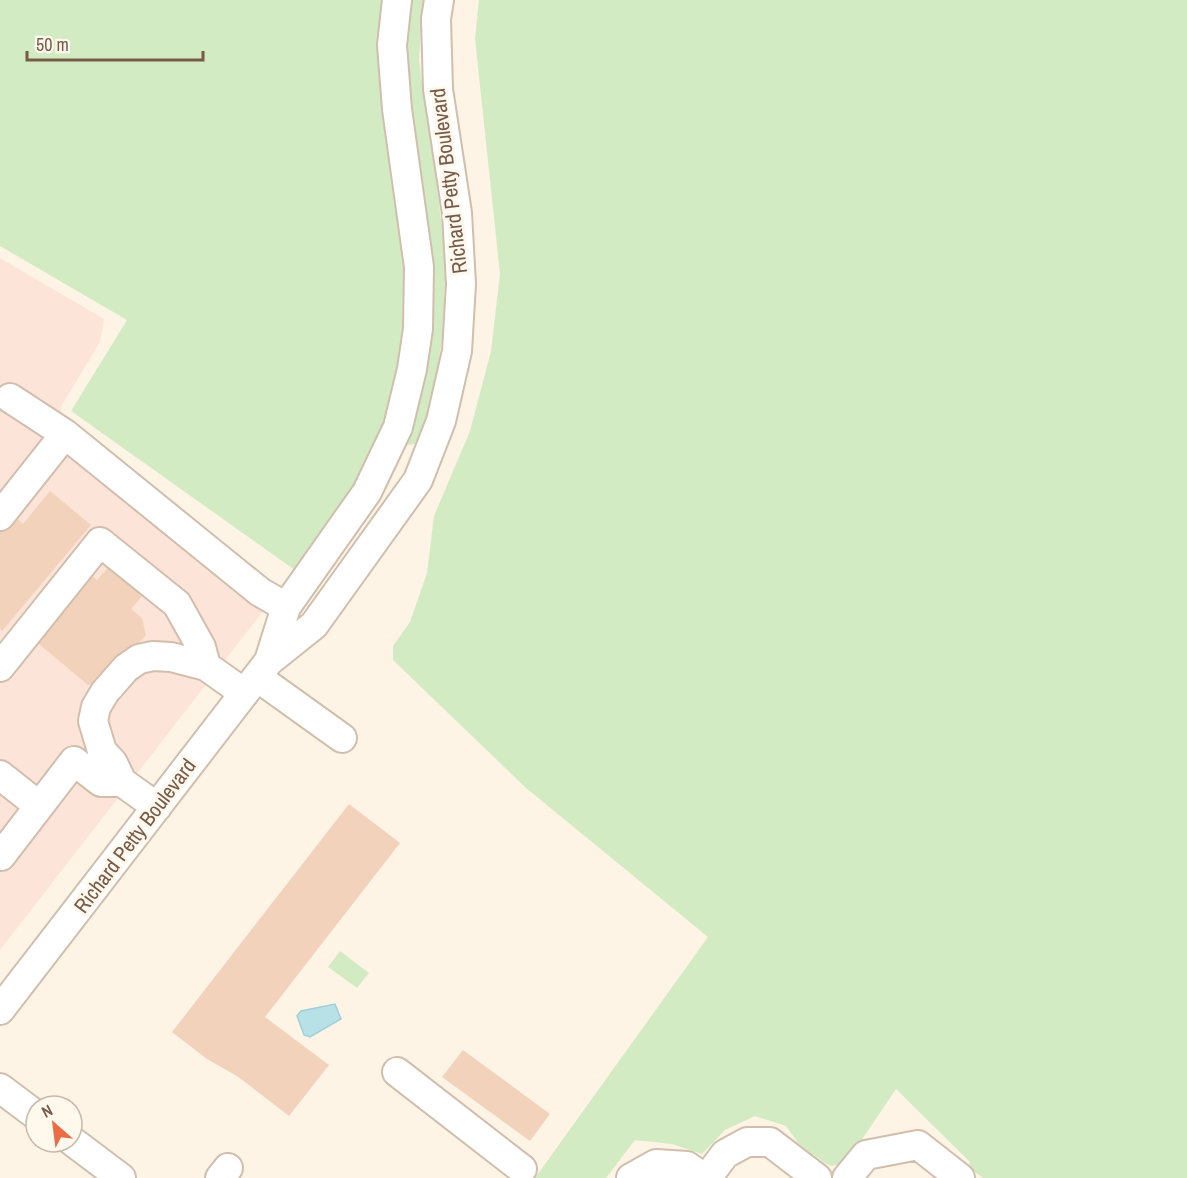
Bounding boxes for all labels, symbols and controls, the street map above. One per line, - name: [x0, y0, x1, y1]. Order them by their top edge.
- scale bar: [27, 24, 202, 62]
- text: 50 m: [36, 32, 69, 57]
- street label: Richard Petty Boulevard: [423, 87, 474, 275]
- street label: Richard Petty Boulevard: [67, 752, 202, 919]
- north arrow: [24, 1094, 84, 1154]
- text: N: [38, 1099, 56, 1123]

